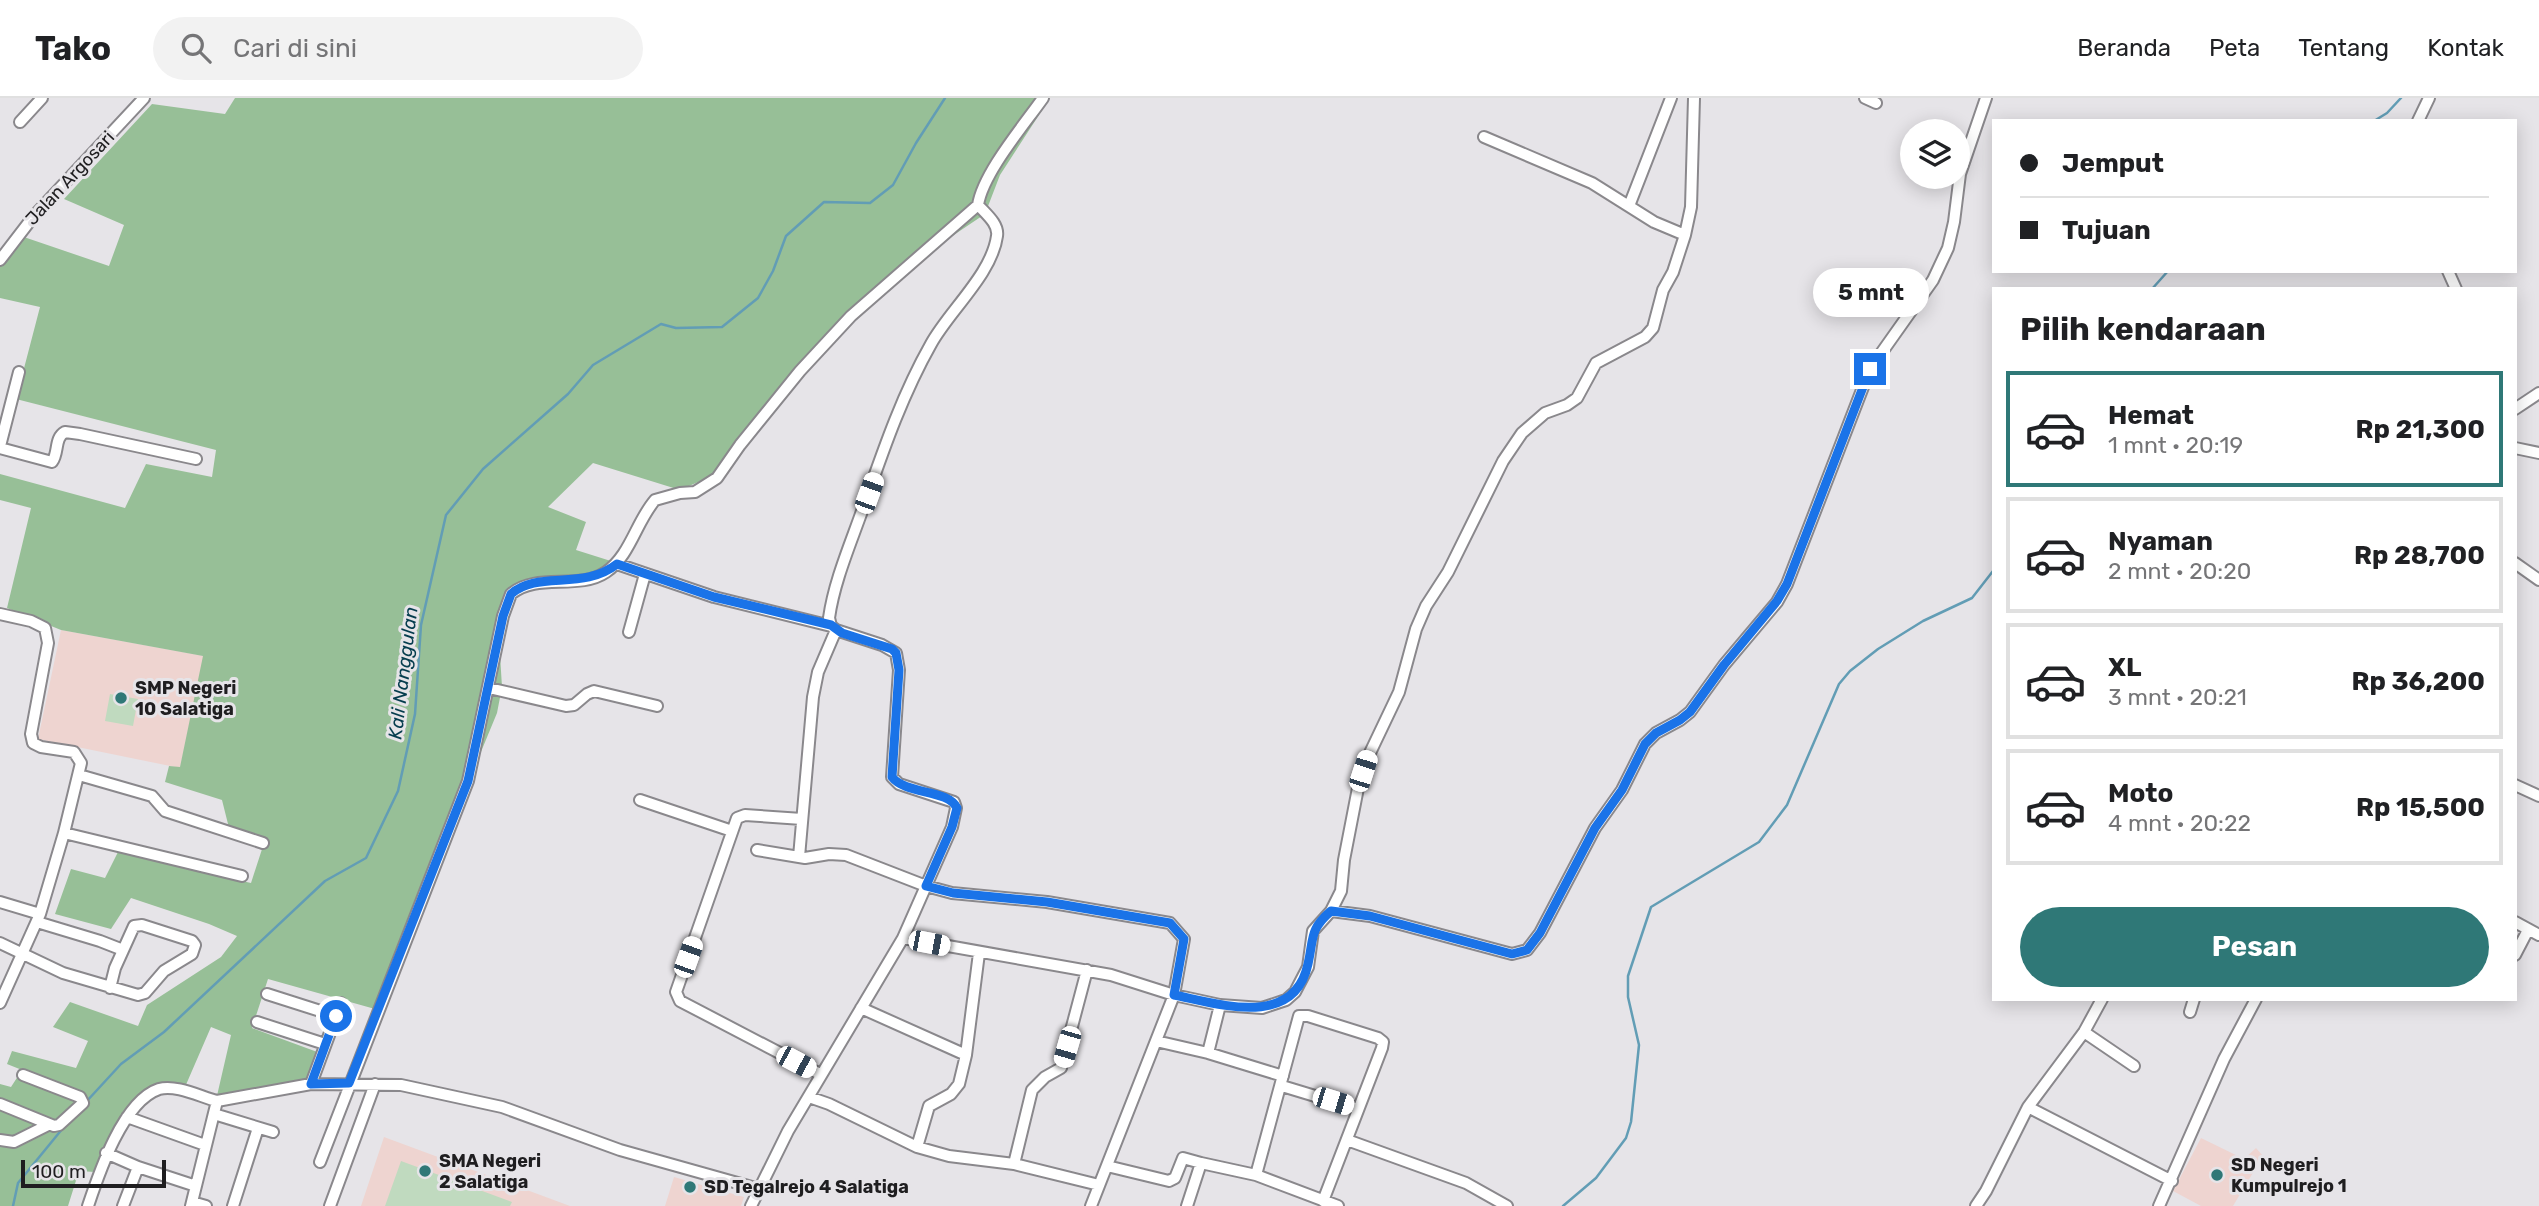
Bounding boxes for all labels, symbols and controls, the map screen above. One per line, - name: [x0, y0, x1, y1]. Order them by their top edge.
- search box: [153, 17, 643, 80]
- text: Tako: [35, 29, 111, 68]
- icon: search: [177, 29, 215, 67]
- text: Cari di sini: [233, 33, 357, 64]
- text: Beranda: [2077, 34, 2171, 62]
- text: Peta: [2209, 34, 2260, 62]
- text: Tentang: [2298, 34, 2389, 62]
- text: Kontak: [2427, 34, 2504, 62]
- map controls: [1900, 119, 1970, 189]
- button: layers: [1900, 119, 1970, 189]
- street label: Jalan Argosari: [21, 126, 119, 230]
- text: Jemput: [2062, 148, 2164, 179]
- text: Tujuan: [2062, 215, 2151, 246]
- callout: 5 mnt: [1812, 268, 1928, 316]
- text: 5 mnt: [1838, 278, 1904, 306]
- text: Pilih kendaraan: [2020, 310, 2266, 348]
- route end: [1854, 353, 1886, 385]
- icon: car: [2024, 398, 2087, 461]
- text: Hemat: [2108, 400, 2194, 431]
- text: Rp 21,300: [2356, 414, 2485, 445]
- text: 1 mnt · 20:19: [2108, 431, 2243, 459]
- car: [852, 470, 887, 516]
- icon: car: [2024, 524, 2087, 587]
- text: Nyaman: [2108, 526, 2213, 557]
- text: Rp 28,700: [2354, 540, 2485, 571]
- text: 2 mnt · 20:20: [2108, 557, 2251, 585]
- water label: Kali Nanggulan: [383, 605, 423, 741]
- icon: car: [2024, 650, 2087, 713]
- text: XL: [2108, 652, 2141, 683]
- text: Rp 36,200: [2352, 666, 2485, 697]
- place label: SMP Negeri 10 Salatiga: [135, 677, 237, 720]
- text: 3 mnt · 20:21: [2108, 683, 2247, 711]
- marker: SMP Negeri 10 Salatiga: [113, 690, 129, 706]
- car: [1347, 748, 1380, 794]
- icon: car: [2024, 776, 2087, 839]
- text: Moto: [2108, 778, 2173, 809]
- text: Rp 15,500: [2356, 792, 2485, 823]
- text: 4 mnt · 20:22: [2108, 809, 2251, 837]
- button: Pesan: [2020, 907, 2489, 987]
- car: [907, 929, 952, 957]
- car: [671, 934, 706, 980]
- route start: [320, 1000, 352, 1032]
- car: [1052, 1024, 1083, 1070]
- car: [773, 1043, 820, 1081]
- car: [1310, 1085, 1357, 1117]
- place label: SMA Negeri 2 Salatiga: [439, 1150, 541, 1193]
- place label: SD Negeri Kumpulrejo 1: [2231, 1154, 2347, 1197]
- scale bar: [21, 1157, 166, 1189]
- text: 100 m: [32, 1160, 86, 1183]
- marker: SMA Negeri 2 Salatiga: [417, 1163, 433, 1179]
- marker: SD Negeri Kumpulrejo 1: [2209, 1167, 2225, 1183]
- place label: SD Tegalrejo 4 Salatiga: [704, 1176, 909, 1198]
- marker: SD Tegalrejo 4 Salatiga: [682, 1179, 698, 1195]

